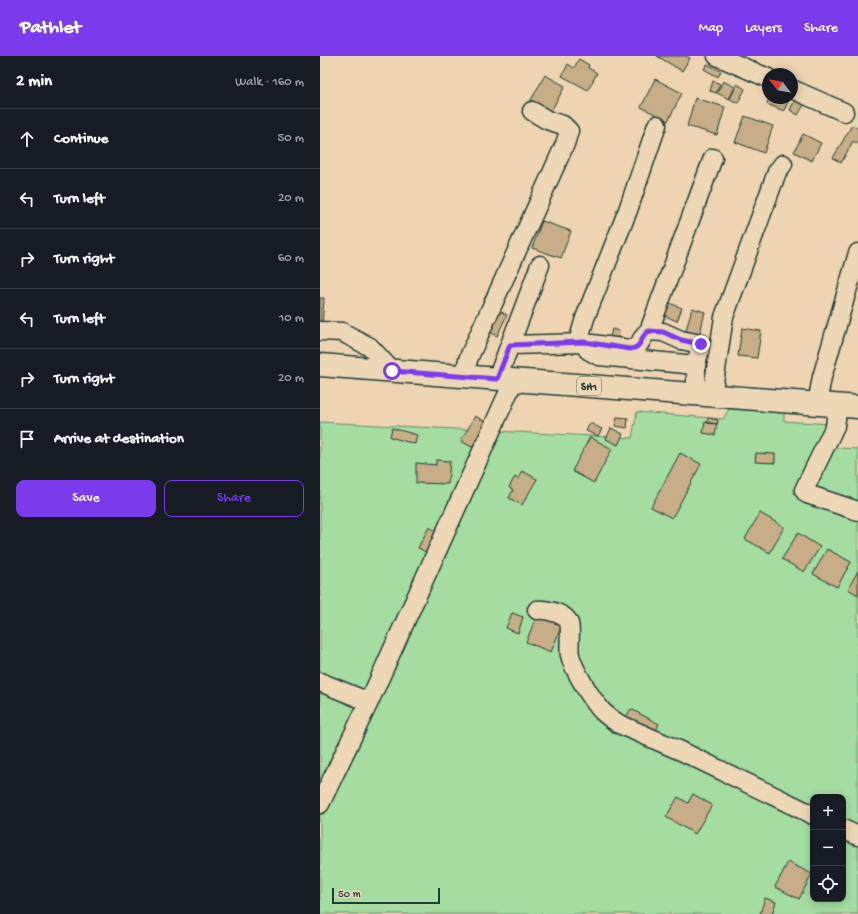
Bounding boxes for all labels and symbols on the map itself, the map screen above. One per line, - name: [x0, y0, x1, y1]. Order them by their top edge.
- north arrow: [762, 68, 798, 104]
- route end: [692, 335, 710, 353]
- route start: [383, 362, 401, 380]
- road number: SH1: [577, 377, 601, 395]
- scale bar: [332, 886, 440, 905]

